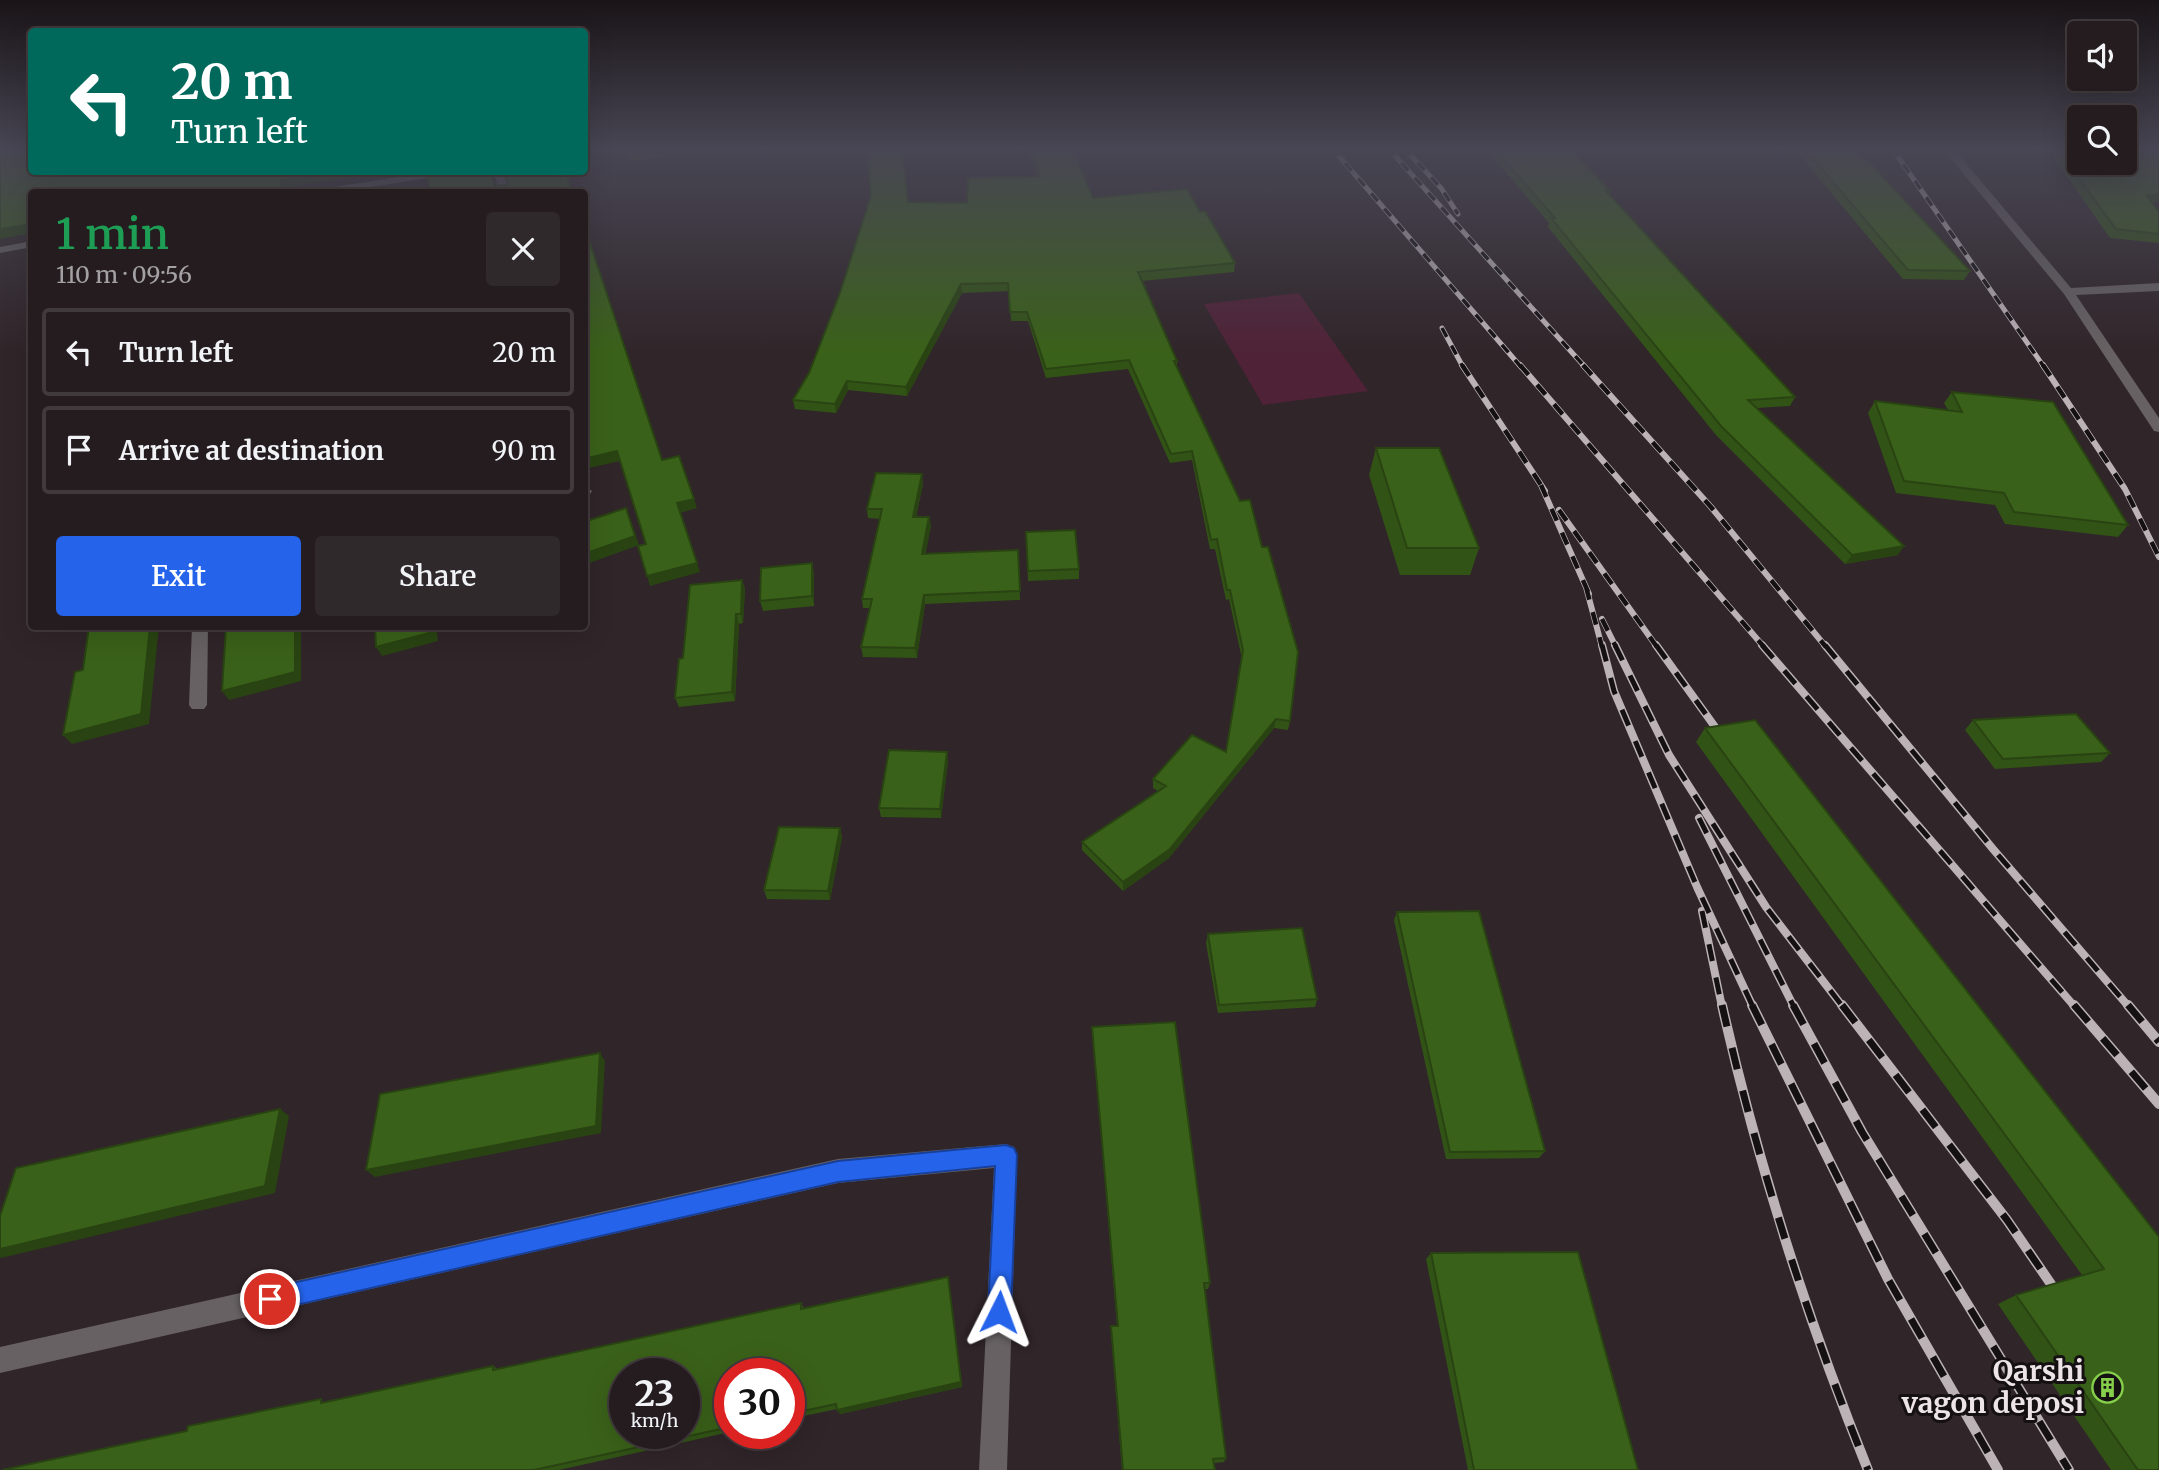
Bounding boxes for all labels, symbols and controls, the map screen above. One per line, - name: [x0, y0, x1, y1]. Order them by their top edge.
- map controls: [2067, 21, 2137, 175]
- button: sound: [2067, 21, 2137, 91]
- text: 20 m: [171, 51, 292, 112]
- icon: left: [56, 56, 147, 147]
- button: search: [2067, 105, 2137, 175]
- text: Turn left: [171, 112, 308, 152]
- text: 1 min: [56, 208, 169, 260]
- button: close: [486, 212, 560, 286]
- text: 110 m · 09:56: [56, 260, 192, 289]
- icon: left: [60, 333, 98, 371]
- text: Turn left: [119, 336, 233, 369]
- text: 20 m: [492, 336, 556, 369]
- icon: arrive: [60, 431, 98, 469]
- text: Arrive at destination: [119, 434, 384, 467]
- text: 90 m: [492, 434, 556, 467]
- button: Exit: [56, 536, 301, 616]
- button: Share: [315, 536, 560, 616]
- pin: [240, 1269, 300, 1329]
- position arrow: [962, 1275, 1036, 1349]
- icon: arrive: [251, 1280, 289, 1318]
- place label: Qarshi vagon deposi: [1901, 1353, 2084, 1421]
- speed limit sign: 30: [714, 1358, 805, 1449]
- building icon: Qarshi vagon deposi: [2090, 1370, 2124, 1404]
- text: 23: [635, 1372, 674, 1416]
- text: km/h: [631, 1409, 678, 1432]

